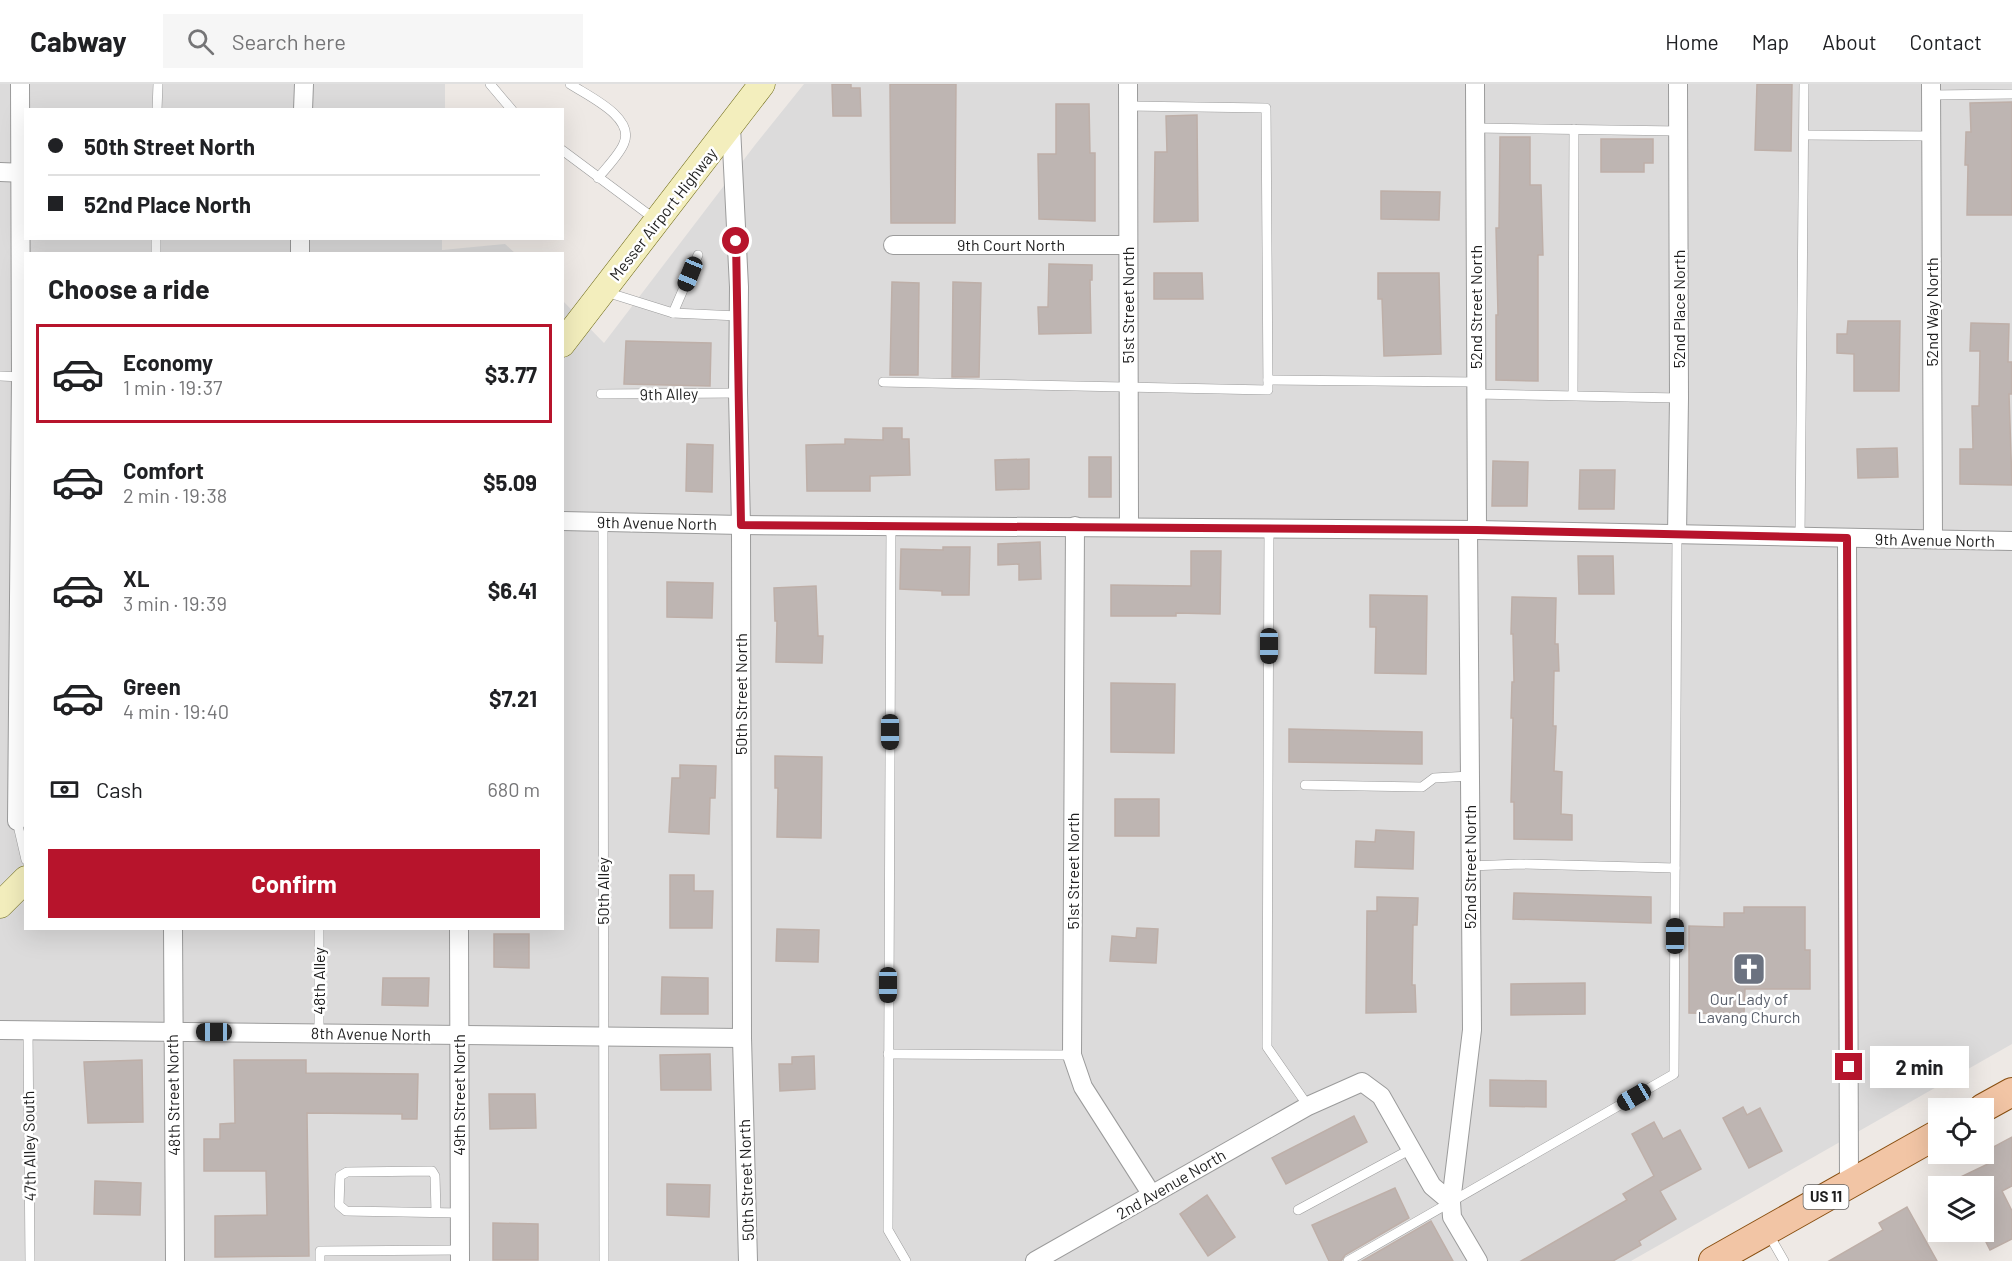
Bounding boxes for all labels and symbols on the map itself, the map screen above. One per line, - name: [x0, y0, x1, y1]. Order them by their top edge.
- street label: Messer Airport Highway: [605, 143, 721, 284]
- route start: [722, 227, 749, 254]
- street label: 9th Court North: [957, 235, 1065, 254]
- street label: 52nd Street North: [1466, 245, 1485, 369]
- street label: 51st Street North: [1118, 247, 1137, 364]
- street label: 52nd Place North: [1669, 250, 1688, 368]
- car: [675, 254, 705, 294]
- street label: 52nd Way North: [1922, 257, 1941, 367]
- street label: 9th Alley: [639, 383, 699, 404]
- street label: 9th Avenue North: [597, 512, 717, 533]
- street label: 9th Avenue North: [1875, 529, 1995, 550]
- car: [1260, 628, 1278, 664]
- street label: 50th Street North: [731, 633, 750, 755]
- car: [881, 714, 899, 750]
- street label: 52nd Street North: [1460, 805, 1479, 929]
- street label: 51st Street North: [1063, 813, 1082, 930]
- street label: 50th Alley: [593, 857, 612, 925]
- car: [1666, 918, 1684, 954]
- street label: 48th Alley: [309, 947, 328, 1015]
- church icon: Our Lady of Lavang Church: [1731, 951, 1767, 987]
- car: [879, 967, 897, 1003]
- place label: Our Lady of Lavang Church: [1698, 989, 1800, 1026]
- car: [196, 1023, 232, 1041]
- street label: 8th Avenue North: [311, 1023, 431, 1044]
- street label: 48th Street North: [162, 1034, 183, 1156]
- street label: 49th Street North: [449, 1034, 468, 1156]
- callout: 2 min: [1870, 1046, 1969, 1088]
- route end: [1835, 1053, 1862, 1080]
- car: [1614, 1080, 1654, 1114]
- street label: 47th Alley South: [18, 1091, 39, 1201]
- street label: 50th Street North: [734, 1119, 757, 1241]
- street label: 2nd Avenue North: [1113, 1145, 1229, 1223]
- road number: US 11: [1804, 1185, 1848, 1209]

